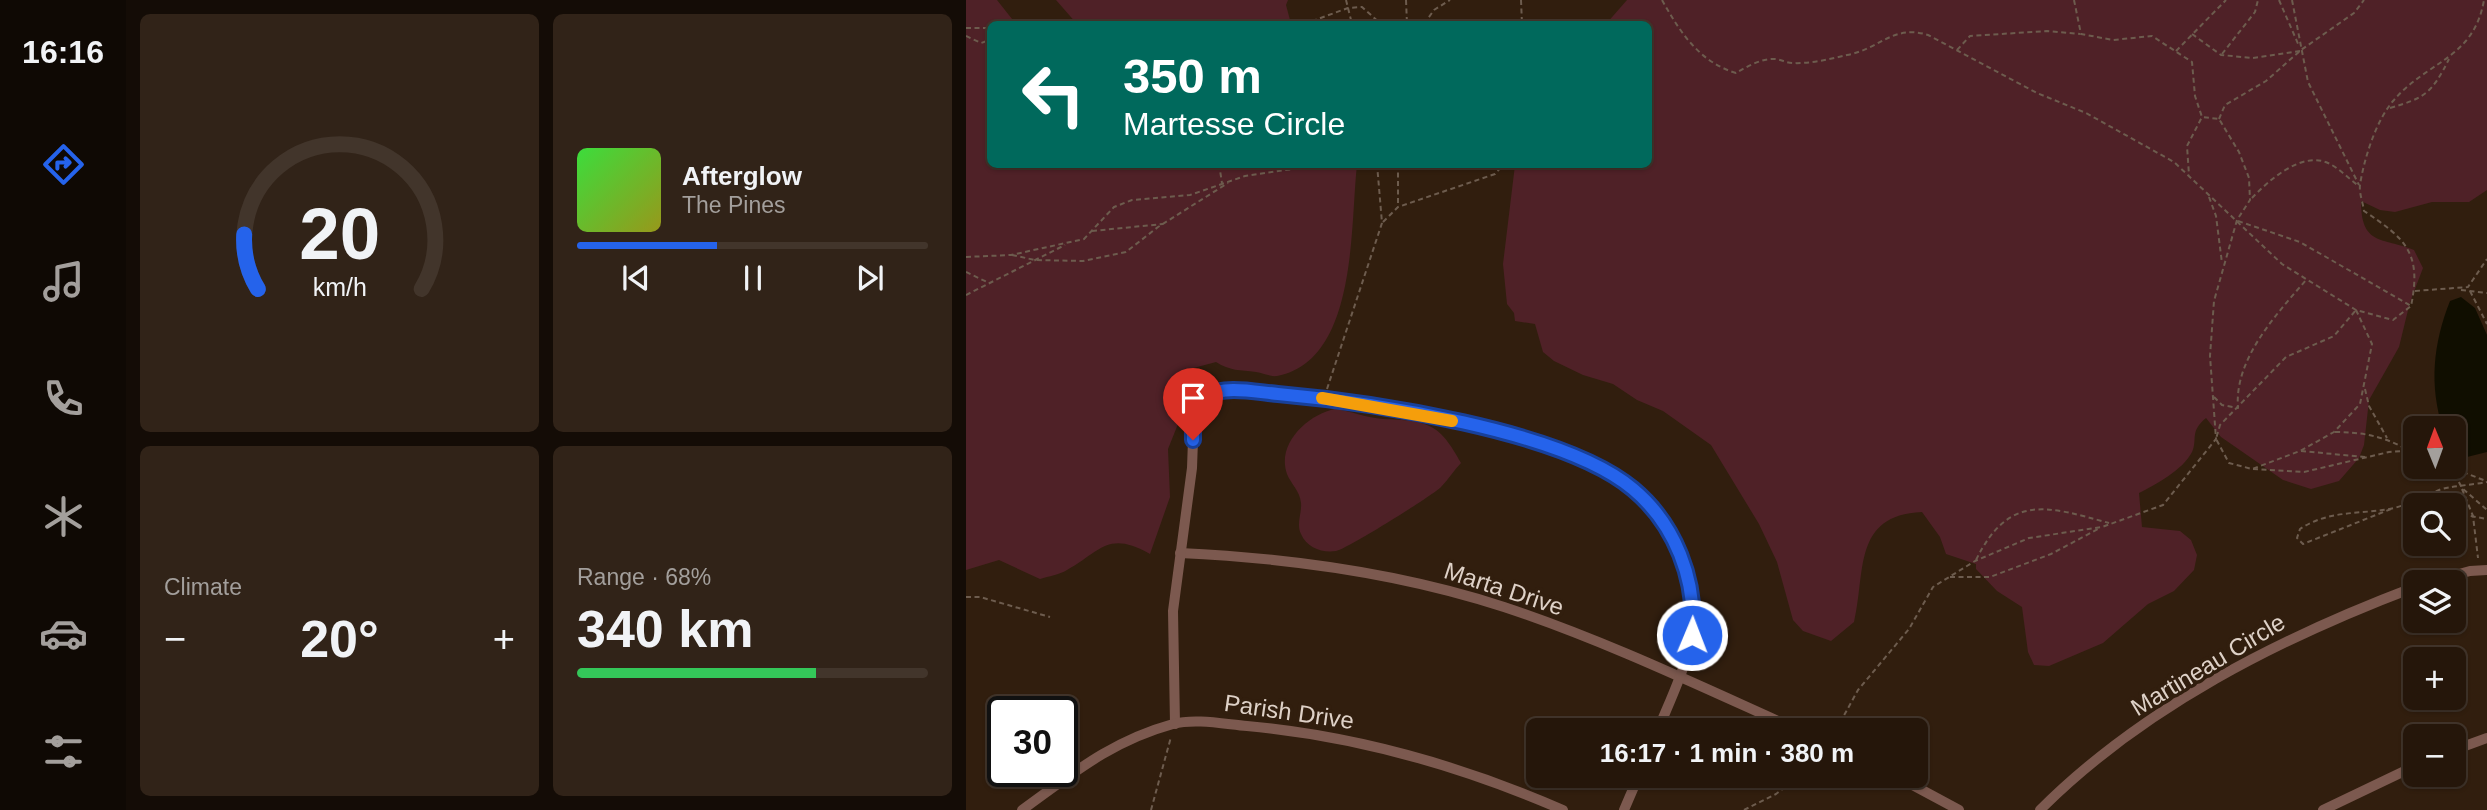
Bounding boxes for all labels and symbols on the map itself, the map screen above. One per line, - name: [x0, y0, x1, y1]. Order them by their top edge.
- pin: [1163, 368, 1223, 440]
- north arrow: [2403, 416, 2466, 480]
- street label: Marta Drive: [1441, 557, 1567, 621]
- position arrow: [1655, 598, 1729, 672]
- street label: Martineau Circle: [2126, 608, 2290, 721]
- street label: Parish Drive: [1222, 689, 1356, 734]
- speed limit sign: 30: [987, 696, 1078, 787]

